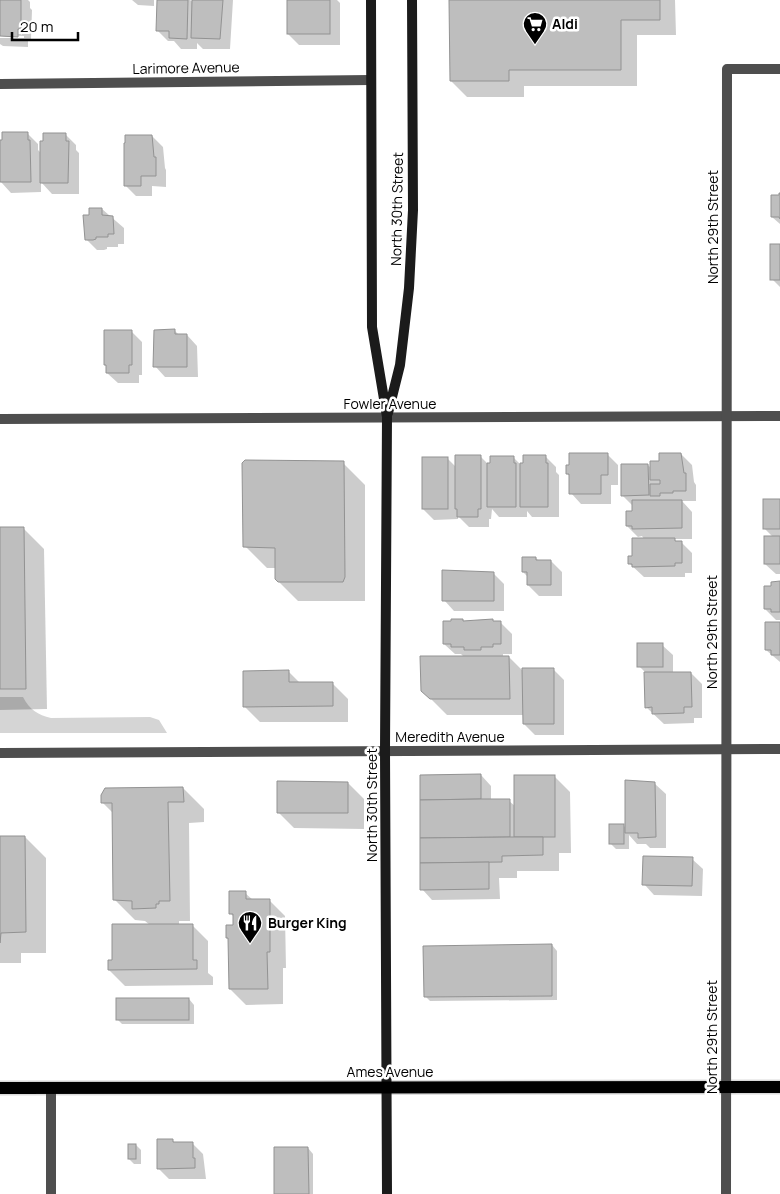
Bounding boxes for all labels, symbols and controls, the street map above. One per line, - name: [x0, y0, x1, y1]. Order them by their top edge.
- scale bar: [12, 10, 79, 42]
- supermarket icon: Aldi: [522, 11, 548, 45]
- place label: Aldi: [552, 14, 578, 33]
- text: 20 m: [20, 16, 53, 37]
- street label: Larimore Avenue: [132, 57, 240, 78]
- street label: North 30th Street: [386, 152, 407, 266]
- street label: North 29th Street: [703, 170, 722, 284]
- street label: Fowler Avenue: [344, 394, 436, 413]
- street label: North 29th Street: [702, 575, 721, 689]
- street label: Meredith Avenue: [395, 727, 505, 746]
- street label: North 30th Street: [362, 748, 381, 862]
- restaurant icon: Burger King: [237, 910, 263, 944]
- place label: Burger King: [268, 913, 347, 932]
- street label: North 29th Street: [702, 980, 721, 1094]
- street label: Ames Avenue: [347, 1062, 433, 1081]

